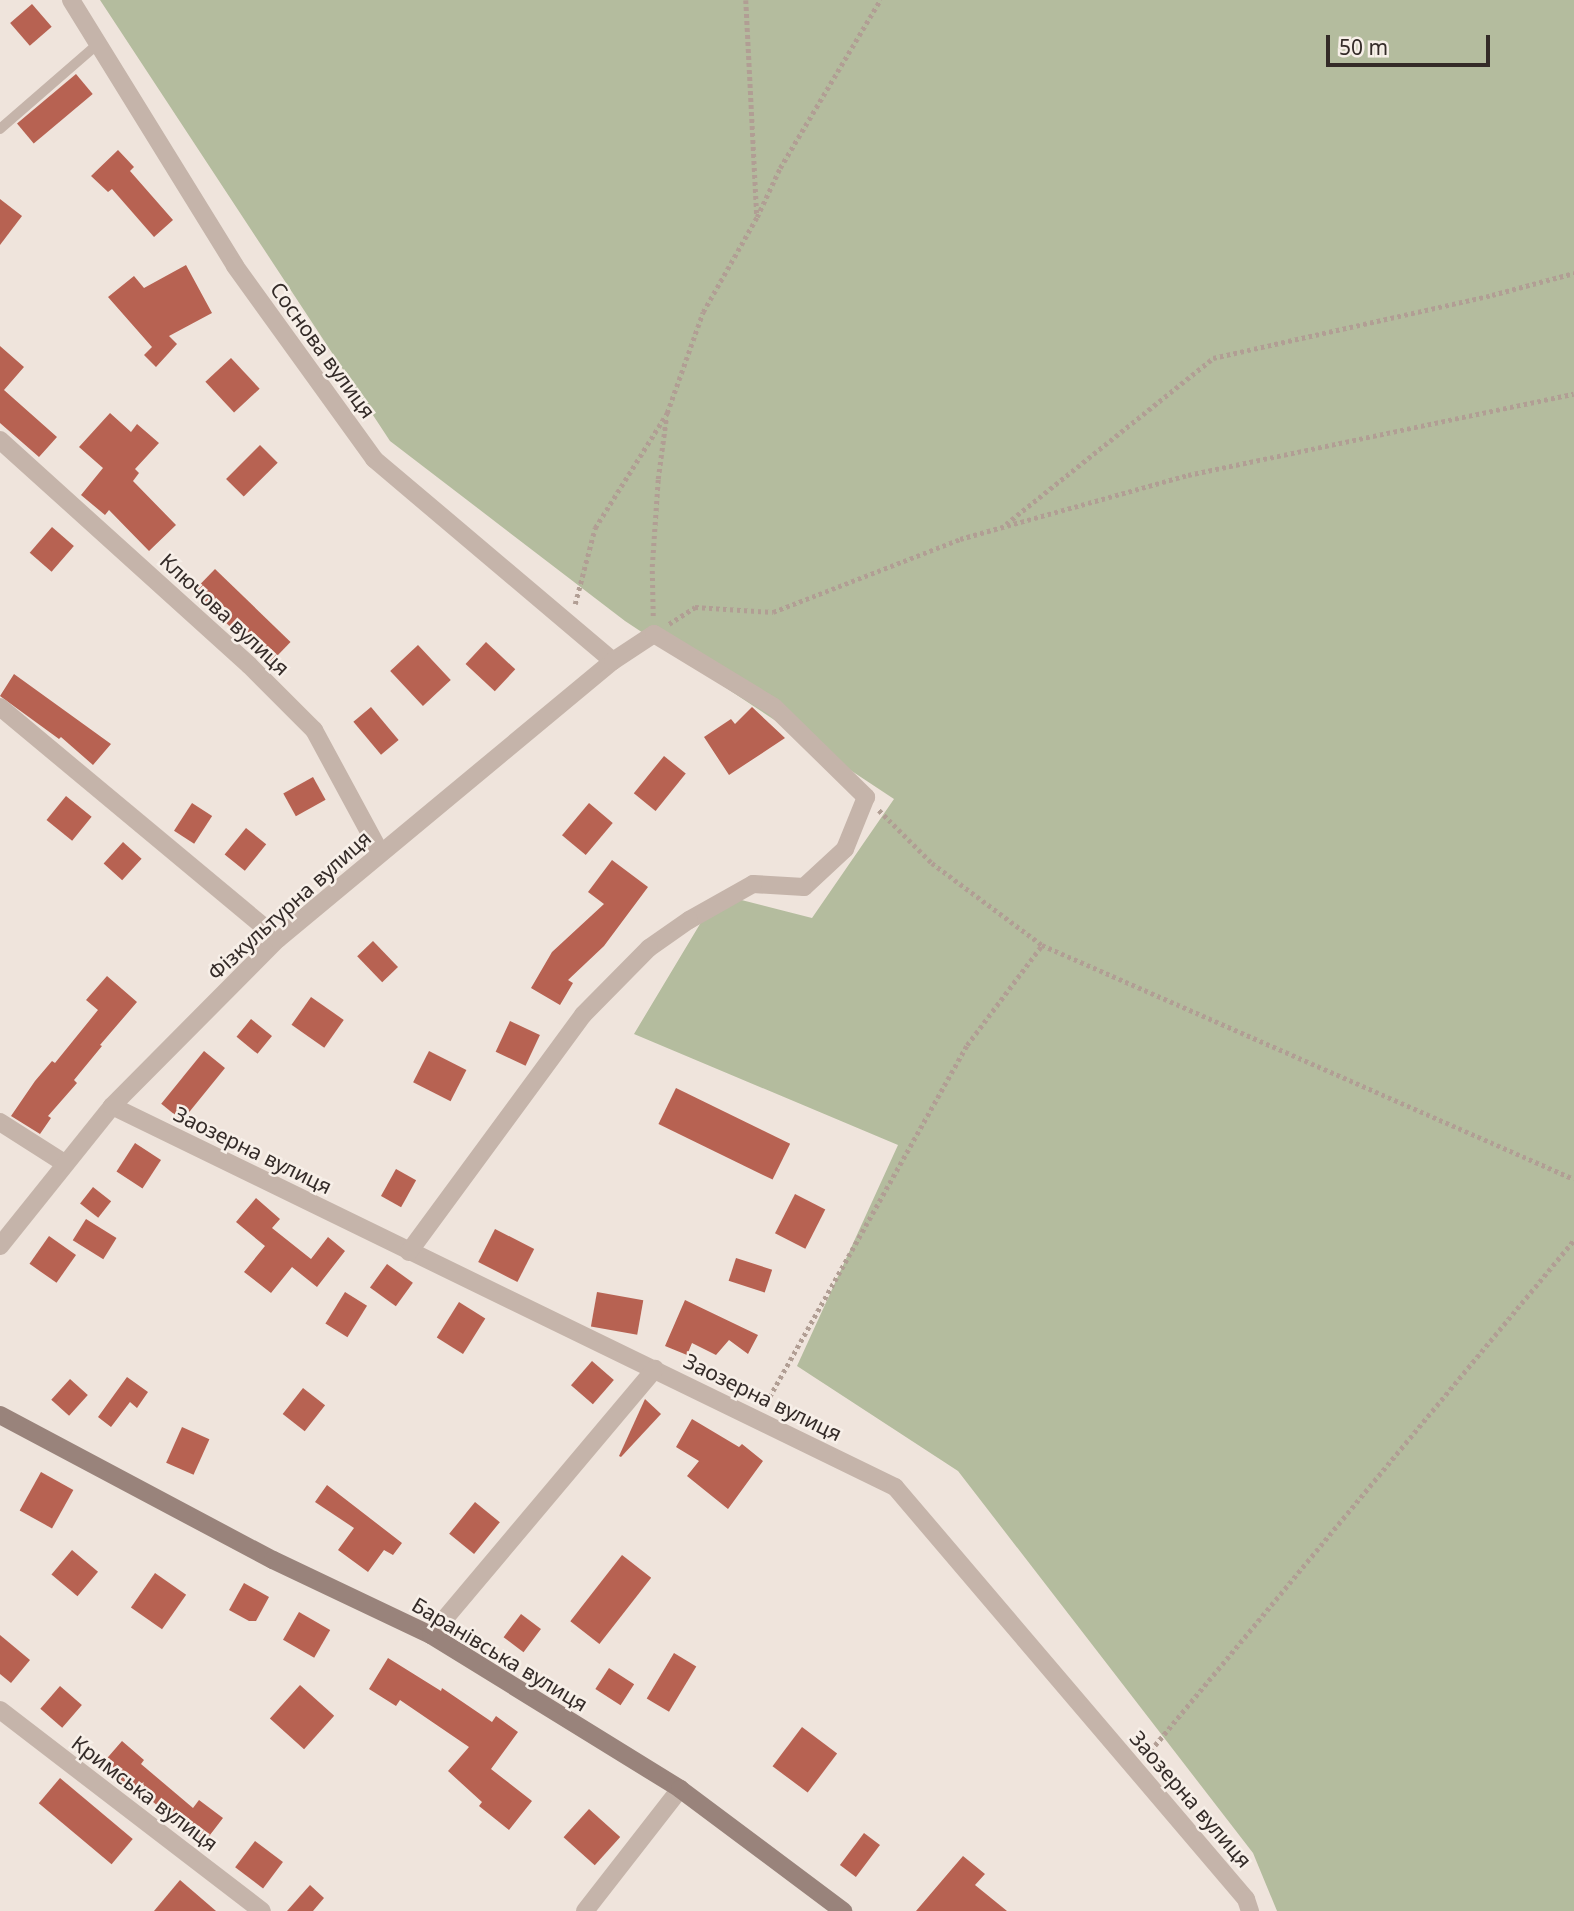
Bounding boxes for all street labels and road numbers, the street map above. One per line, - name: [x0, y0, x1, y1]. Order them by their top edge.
- street label: Соснова вулиця: [265, 277, 381, 423]
- street label: Ключова вулиця: [155, 548, 295, 680]
- street label: Фізкультурна вулиця: [202, 825, 376, 985]
- street label: Заозерна вулиця: [170, 1101, 336, 1199]
- street label: Заозерна вулиця: [680, 1348, 846, 1446]
- street label: Баранівська вулиця: [408, 1592, 592, 1716]
- street label: Заозерна вулиця: [1125, 1726, 1257, 1872]
- street label: Кримська вулиця: [67, 1730, 223, 1856]

